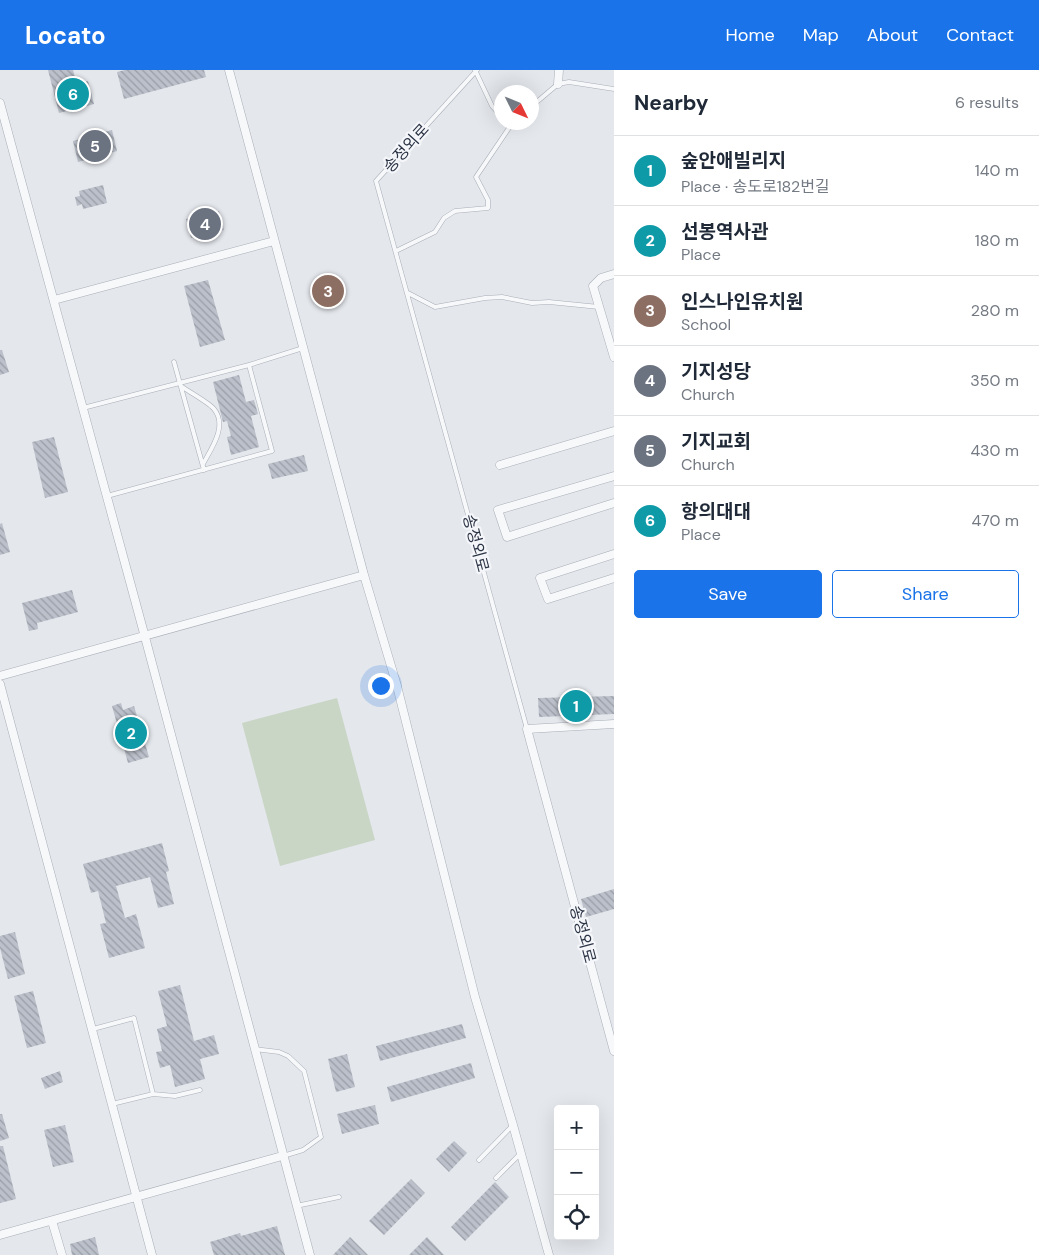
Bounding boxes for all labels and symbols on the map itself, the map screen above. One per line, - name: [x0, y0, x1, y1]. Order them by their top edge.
- pin: 6: [57, 75, 89, 113]
- north arrow: [494, 85, 539, 130]
- street label: 송정외로: [378, 119, 434, 177]
- pin: 5: [79, 127, 111, 165]
- pin: 4: [189, 205, 221, 243]
- pin: 3: [312, 272, 344, 310]
- street label: 송정외로: [458, 512, 494, 574]
- your location: [368, 673, 394, 699]
- pin: 1: [560, 687, 592, 725]
- pin: 2: [115, 714, 147, 752]
- street label: 송정외로: [565, 903, 601, 965]

